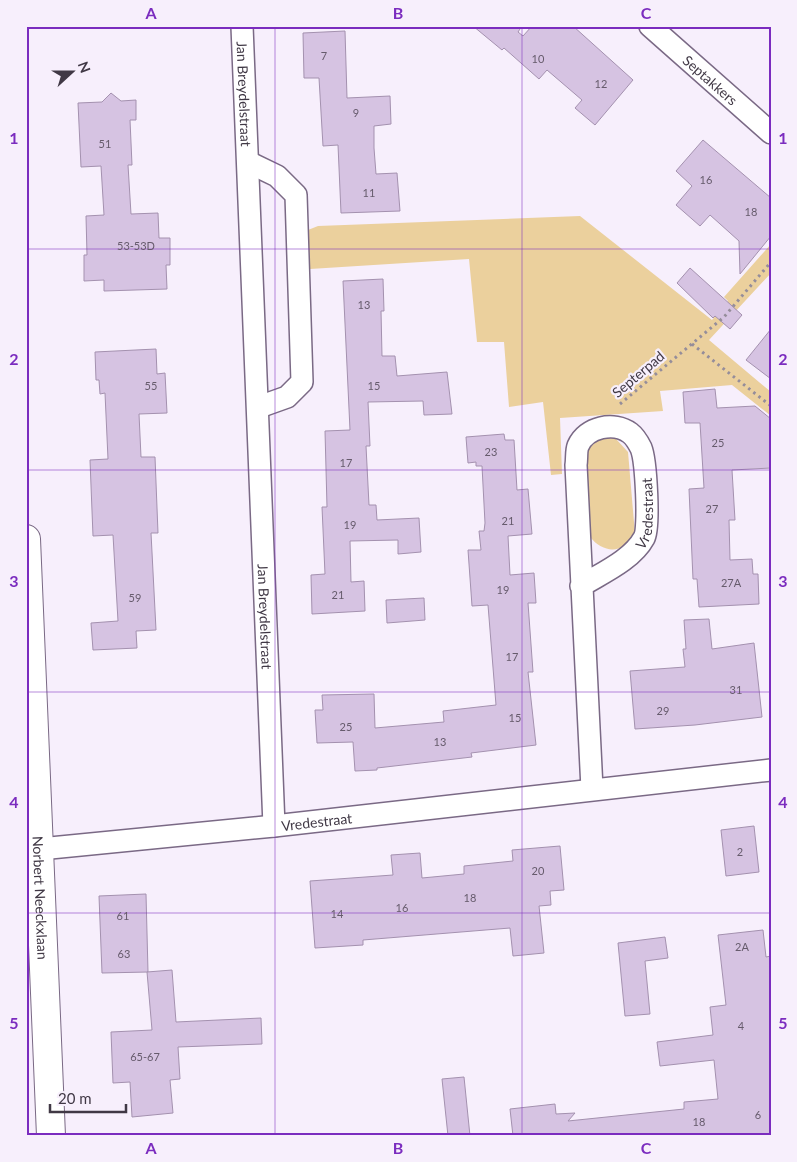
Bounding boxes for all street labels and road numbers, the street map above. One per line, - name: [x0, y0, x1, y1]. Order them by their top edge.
- street label: Jan Breydelstraat: [234, 41, 255, 147]
- street label: Septakkers: [680, 51, 741, 108]
- street label: Septerpad: [608, 347, 668, 401]
- street label: Vredestraat: [631, 477, 656, 552]
- street label: Jan Breydelstraat: [255, 563, 276, 670]
- street label: Vredestraat: [280, 809, 353, 834]
- street label: Norbert Neeckxlaan: [30, 836, 52, 960]

